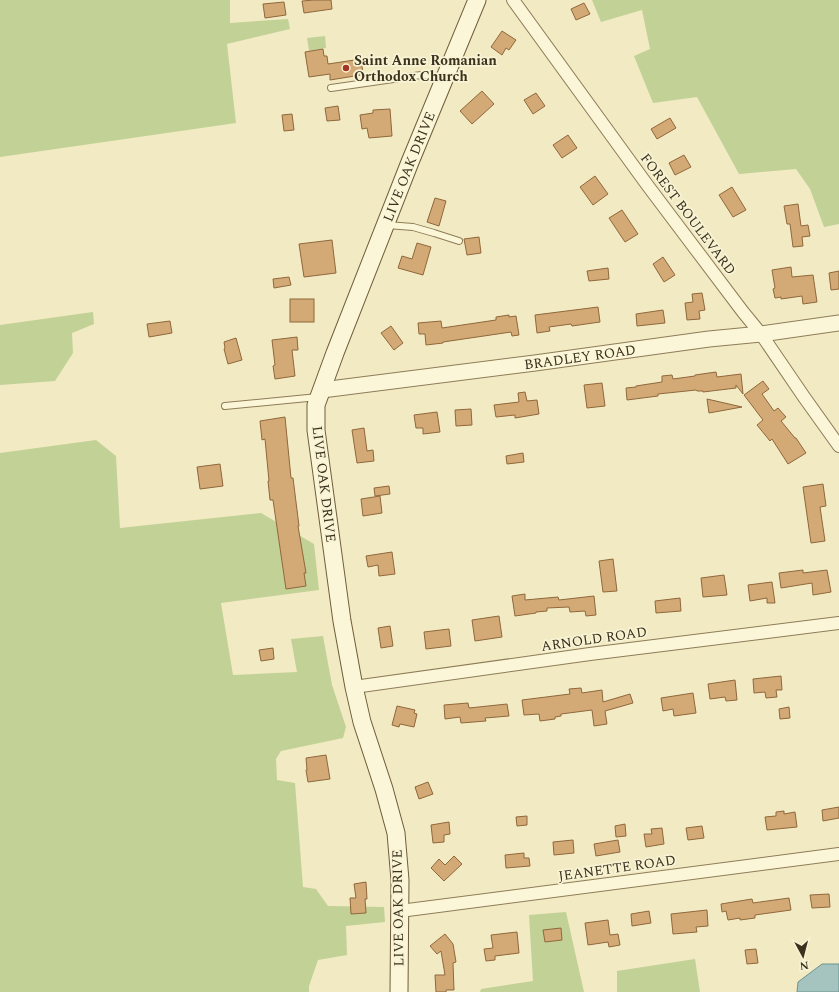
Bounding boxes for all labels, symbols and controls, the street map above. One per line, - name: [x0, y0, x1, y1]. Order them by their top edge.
- place label: Saint Anne Romanian Orthodox Church: [354, 50, 497, 87]
- marker: Saint Anne Romanian Orthodox Church: [341, 63, 351, 73]
- street label: LIVE OAK DRIVE: [377, 108, 440, 225]
- street label: FOREST BOULEVARD: [635, 149, 741, 279]
- street label: BRADLEY ROAD: [523, 339, 637, 375]
- street label: LIVE OAK DRIVE: [306, 425, 342, 543]
- street label: ARNOLD ROAD: [540, 621, 648, 657]
- street label: LIVE OAK DRIVE: [386, 849, 410, 967]
- street label: JEANETTE ROAD: [557, 849, 677, 887]
- north arrow: [783, 936, 823, 976]
- text: N: [799, 956, 810, 974]

